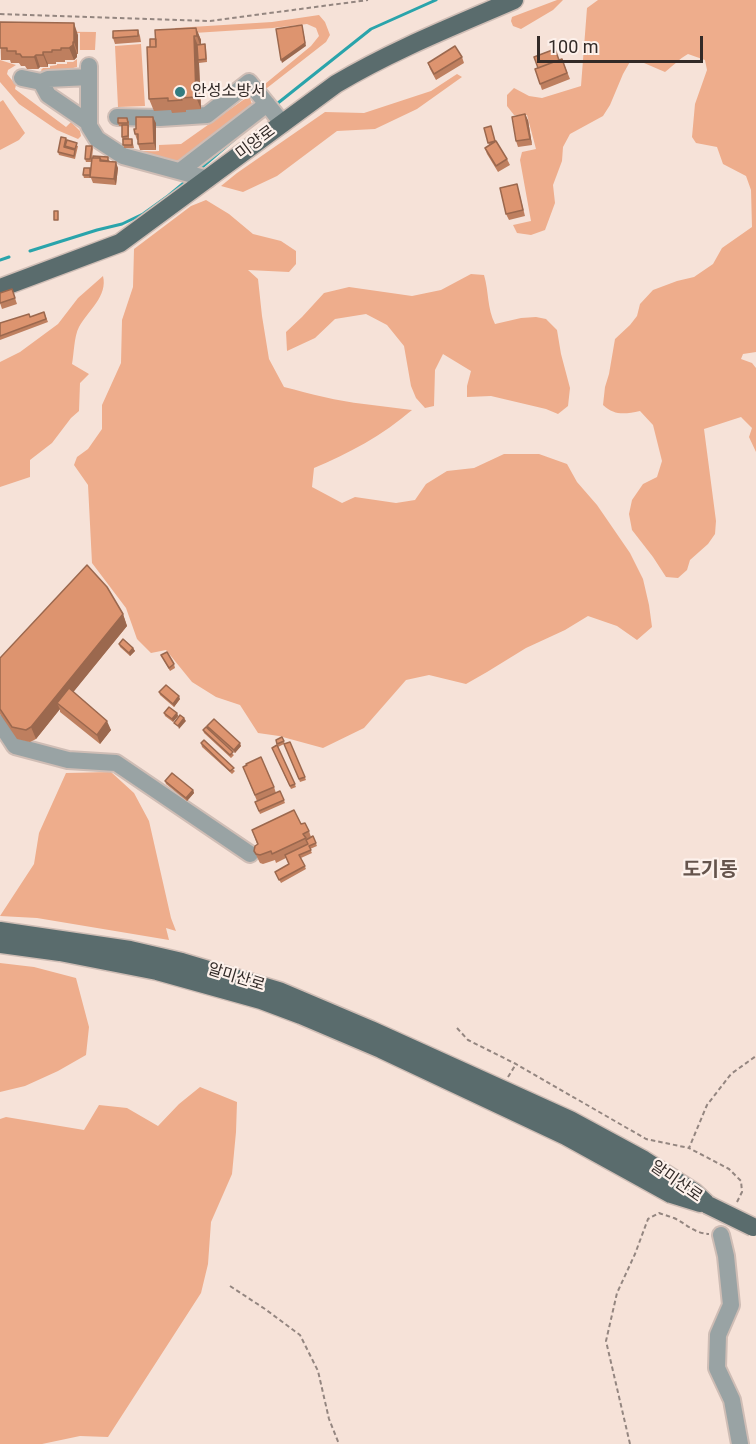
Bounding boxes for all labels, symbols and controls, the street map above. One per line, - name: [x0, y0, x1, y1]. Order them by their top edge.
- scale bar: [540, 24, 706, 62]
- text: 100 m: [548, 36, 599, 57]
- place label: 안성소방서: [192, 82, 266, 102]
- marker: 안성소방서: [173, 85, 187, 99]
- street label: 미양로: [233, 122, 279, 164]
- district label: 도기동: [682, 859, 738, 883]
- street label: 알미산로: [205, 960, 267, 996]
- street label: 알미산로: [646, 1157, 706, 1207]

